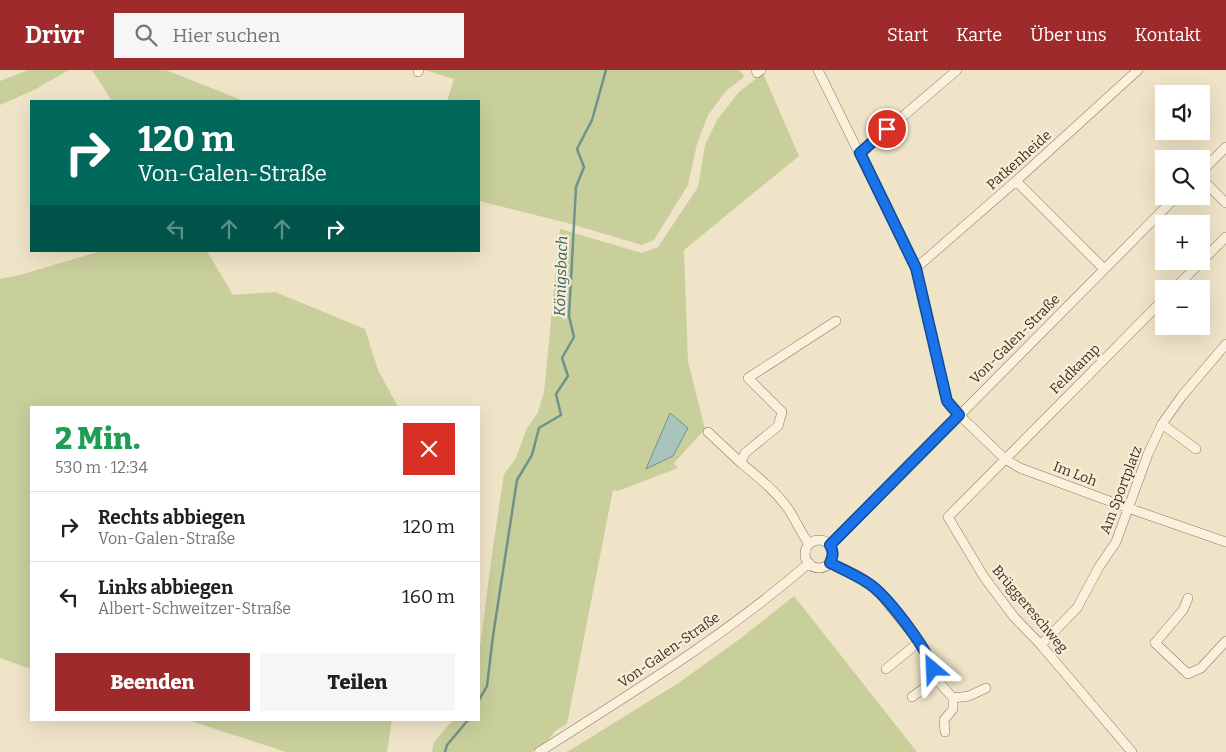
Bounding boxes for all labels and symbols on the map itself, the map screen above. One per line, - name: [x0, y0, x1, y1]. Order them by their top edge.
- pin: [866, 108, 908, 150]
- street label: Patkenheide: [983, 127, 1055, 193]
- water label: Königsbach: [551, 235, 571, 317]
- street label: Von-Galen-Straße: [967, 291, 1063, 387]
- street label: Feldkamp: [1046, 340, 1104, 398]
- street label: Am Sportplatz: [1096, 443, 1146, 536]
- street label: Im Loh: [1051, 458, 1100, 490]
- street label: Brüggereschweg: [989, 562, 1072, 656]
- street label: Von-Galen-Straße: [615, 609, 723, 691]
- position arrow: [906, 642, 958, 694]

